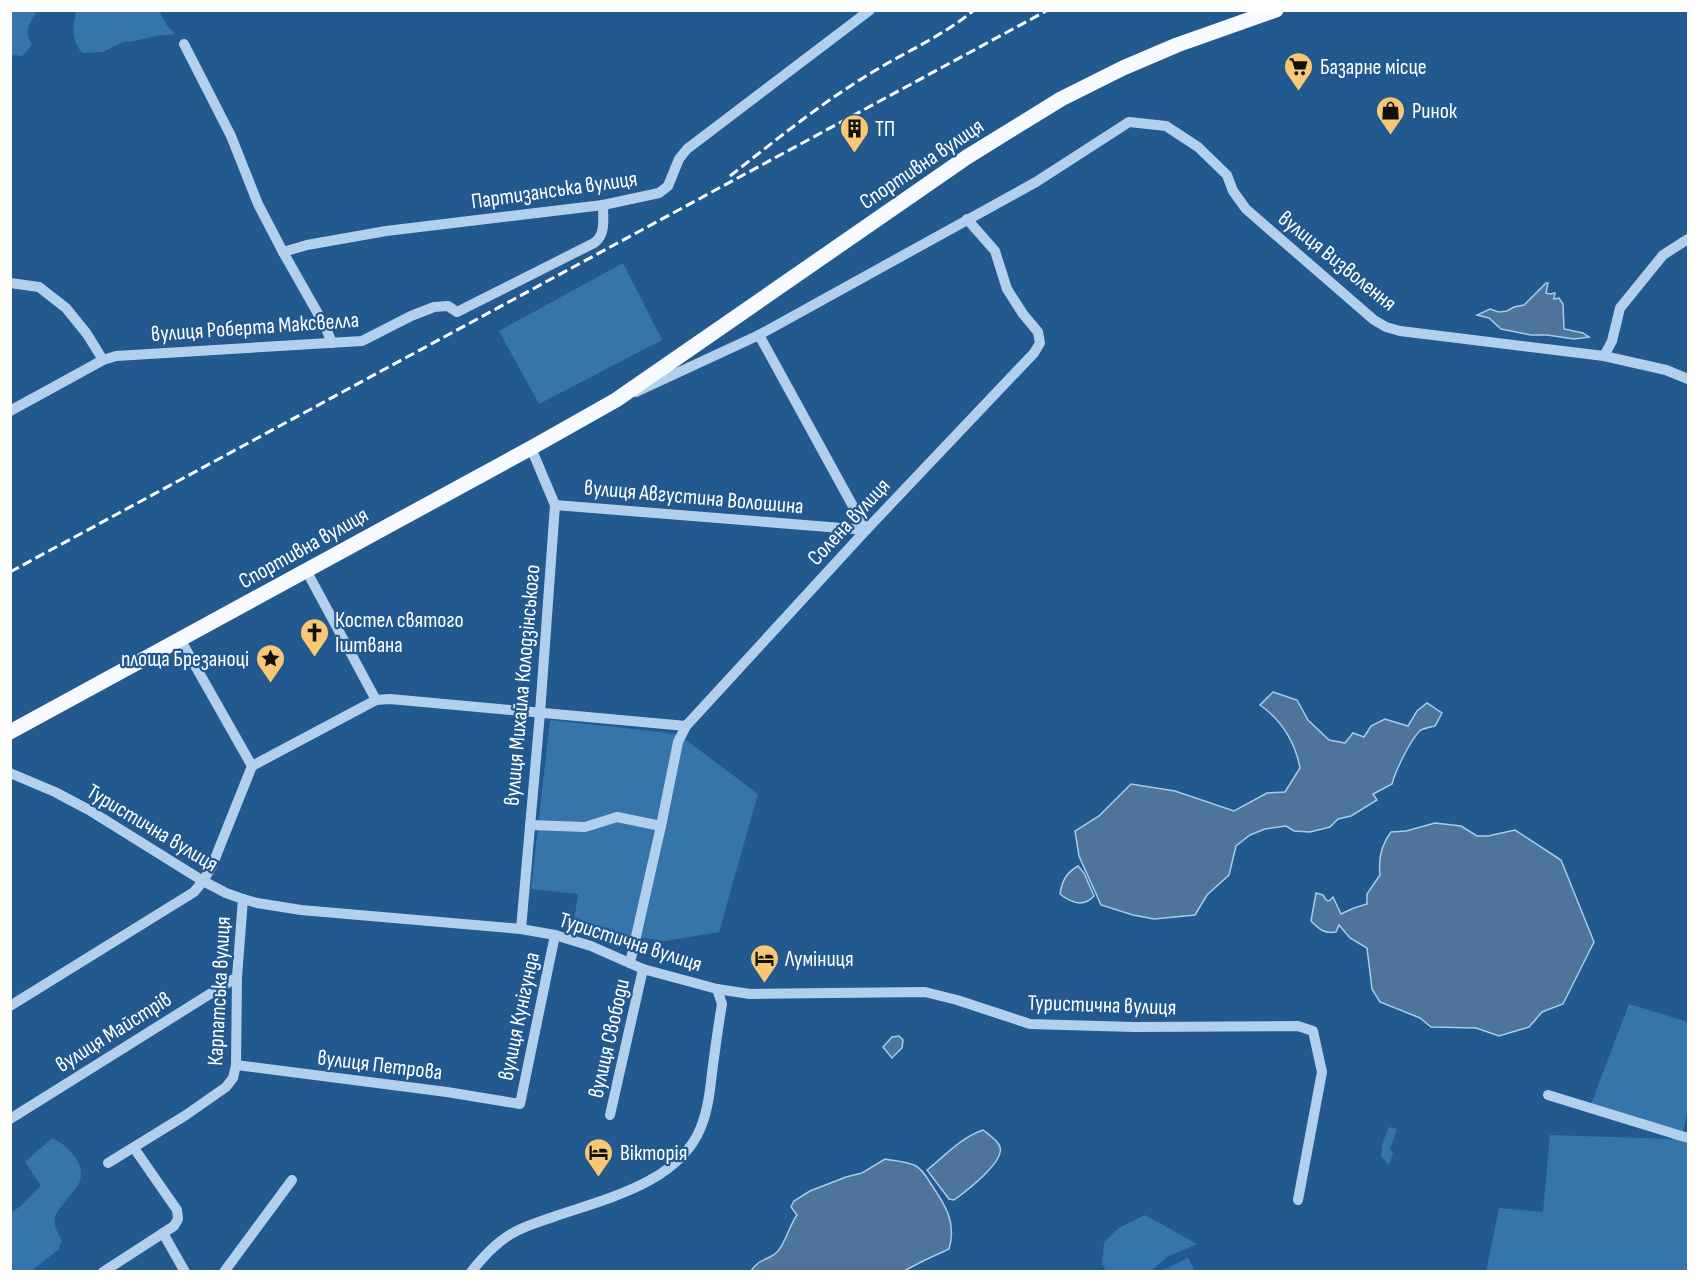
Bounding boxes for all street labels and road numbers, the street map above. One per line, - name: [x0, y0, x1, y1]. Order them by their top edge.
- street label: Спортивна вулиця: [855, 113, 989, 216]
- street label: Партизанська вулиця: [469, 165, 639, 216]
- street label: вулиця Визволення: [1272, 205, 1402, 317]
- street label: вулиця Роберта Максвелла: [150, 307, 360, 348]
- street label: Солена вулиця: [802, 473, 896, 571]
- street label: вулиця Августина Волошина: [583, 474, 805, 521]
- street label: Спортивна вулиця: [234, 502, 373, 595]
- street label: вулиця Михайла Колодзінського: [499, 564, 546, 807]
- street label: Туристична вулиця: [82, 778, 223, 878]
- street label: Туристична вулиця: [556, 907, 705, 978]
- street label: Карпатська вулиця: [202, 916, 237, 1066]
- street label: вулиця Кунігунда: [493, 950, 546, 1083]
- street label: вулиця Свободи: [583, 976, 636, 1100]
- street label: вулиця Майстрів: [51, 986, 177, 1079]
- street label: Туристична вулиця: [1027, 989, 1177, 1022]
- street label: вулиця Петрова: [316, 1044, 444, 1087]

